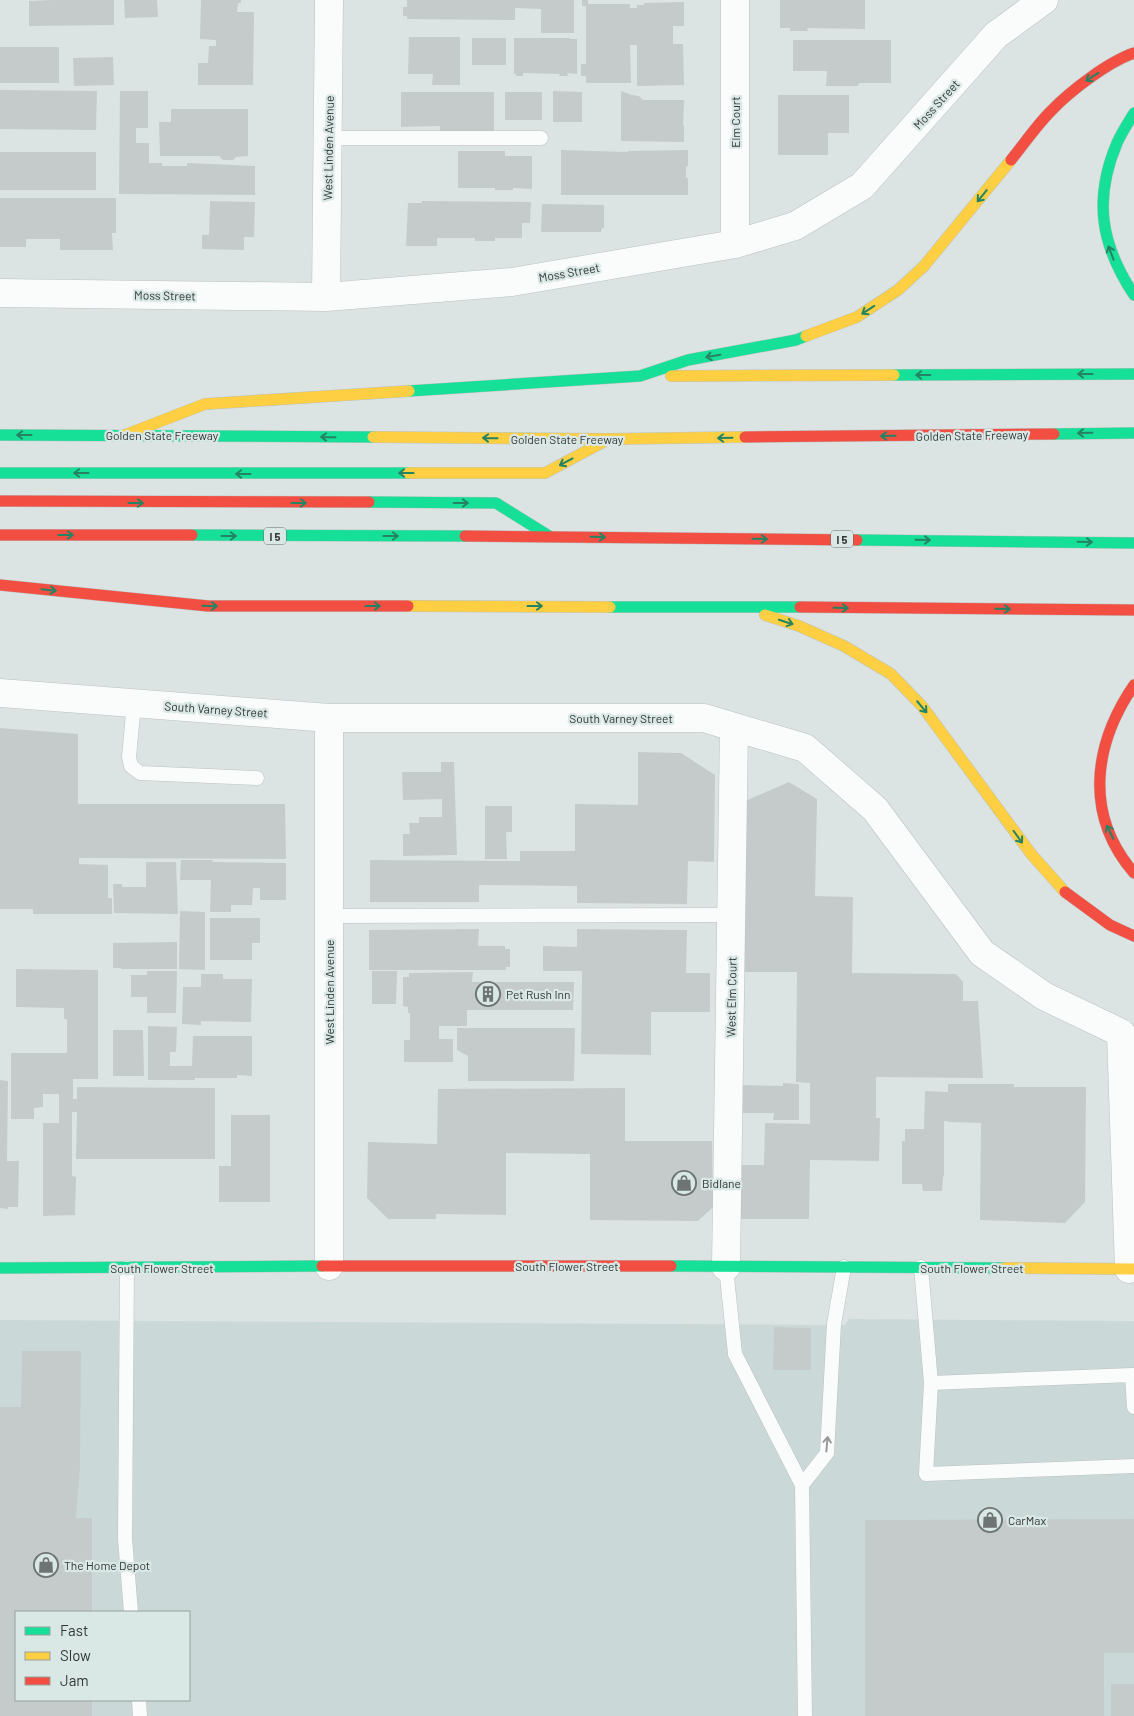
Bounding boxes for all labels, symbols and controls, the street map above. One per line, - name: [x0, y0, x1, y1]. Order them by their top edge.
- one-way arrow: [1086, 73, 1100, 83]
- street label: Moss Street: [910, 76, 962, 132]
- street label: West Linden Avenue: [320, 95, 336, 201]
- street label: Elm Court: [728, 96, 742, 148]
- one-way arrow: [976, 189, 987, 202]
- one-way arrow: [1106, 246, 1115, 261]
- street label: Moss Street: [537, 260, 601, 284]
- street label: Moss Street: [134, 287, 196, 303]
- one-way arrow: [861, 304, 875, 315]
- one-way arrow: [706, 351, 722, 361]
- one-way arrow: [1078, 369, 1094, 379]
- one-way arrow: [915, 370, 932, 380]
- street label: Golden State Freeway: [916, 427, 1029, 443]
- street label: Golden State Freeway: [106, 428, 219, 442]
- one-way arrow: [1078, 428, 1094, 438]
- one-way arrow: [16, 430, 32, 440]
- one-way arrow: [880, 431, 896, 441]
- one-way arrow: [320, 432, 336, 442]
- street label: Golden State Freeway: [511, 432, 624, 446]
- one-way arrow: [482, 433, 498, 443]
- one-way arrow: [718, 433, 734, 443]
- one-way arrow: [559, 458, 574, 467]
- one-way arrow: [398, 468, 414, 478]
- one-way arrow: [73, 469, 89, 478]
- one-way arrow: [236, 469, 252, 479]
- one-way arrow: [128, 498, 144, 507]
- one-way arrow: [290, 498, 306, 508]
- one-way arrow: [452, 498, 469, 508]
- road number: I 5: [264, 528, 286, 544]
- one-way arrow: [58, 530, 74, 540]
- road number: I 5: [831, 530, 853, 548]
- one-way arrow: [220, 531, 236, 541]
- one-way arrow: [382, 531, 399, 541]
- one-way arrow: [590, 532, 606, 542]
- one-way arrow: [752, 534, 768, 544]
- one-way arrow: [914, 535, 931, 545]
- one-way arrow: [1077, 537, 1093, 547]
- one-way arrow: [40, 585, 56, 595]
- one-way arrow: [202, 601, 218, 610]
- one-way arrow: [364, 601, 380, 611]
- one-way arrow: [526, 601, 543, 611]
- one-way arrow: [832, 603, 849, 613]
- one-way arrow: [995, 604, 1011, 614]
- one-way arrow: [778, 617, 794, 627]
- street label: South Varney Street: [164, 698, 268, 720]
- one-way arrow: [916, 700, 927, 713]
- street label: South Varney Street: [569, 711, 673, 725]
- one-way arrow: [1104, 824, 1114, 839]
- one-way arrow: [1013, 830, 1023, 844]
- street label: West Linden Avenue: [322, 940, 336, 1044]
- street label: West Elm Court: [723, 957, 739, 1037]
- building icon: Pet Rush Inn: [475, 981, 501, 1007]
- place label: Pet Rush Inn: [506, 987, 570, 1001]
- shop icon: Bidlane: [671, 1170, 697, 1196]
- place label: Bidlane: [702, 1176, 741, 1190]
- street label: South Flower Street: [515, 1259, 619, 1273]
- street label: South Flower Street: [110, 1261, 214, 1275]
- street label: South Flower Street: [920, 1261, 1024, 1275]
- one-way arrow: [822, 1437, 832, 1453]
- shop icon: CarMax: [977, 1507, 1003, 1533]
- place label: CarMax: [1008, 1513, 1046, 1527]
- shop icon: The Home Depot: [33, 1552, 59, 1578]
- place label: The Home Depot: [64, 1558, 150, 1572]
- legend: [15, 1611, 190, 1701]
- text: Fast: [60, 1621, 88, 1639]
- text: Slow: [60, 1646, 91, 1664]
- text: Jam: [60, 1671, 89, 1689]

